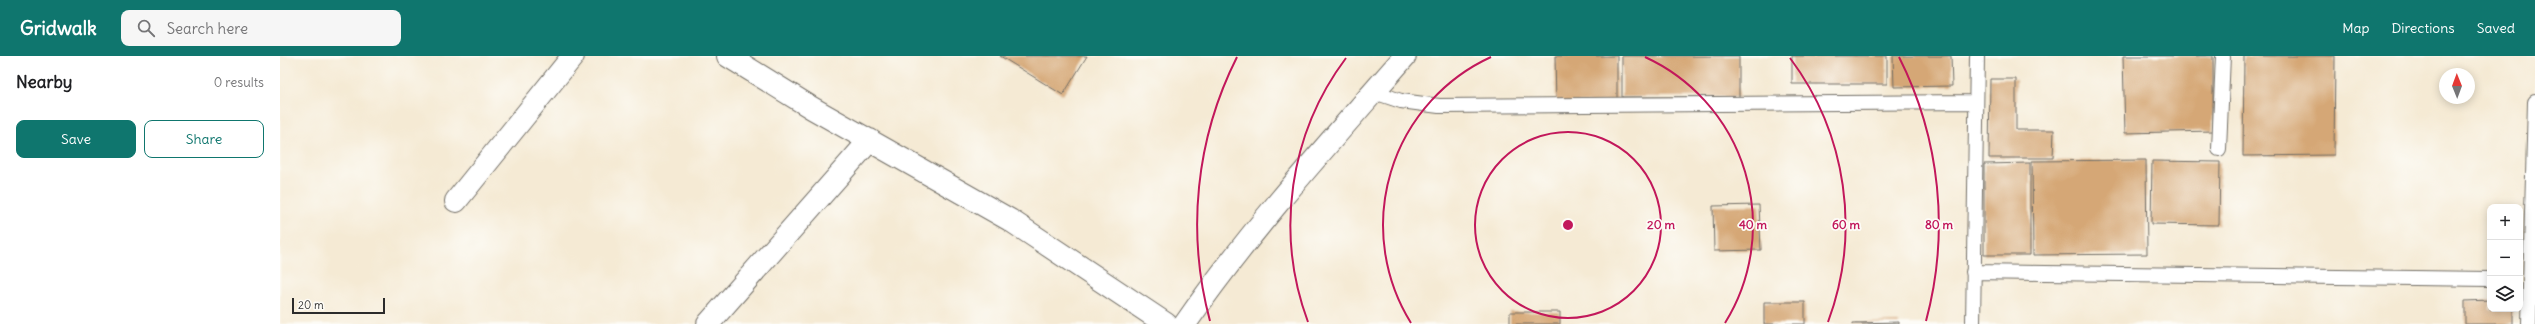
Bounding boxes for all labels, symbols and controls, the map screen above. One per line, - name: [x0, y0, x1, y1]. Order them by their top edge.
- search box: [121, 10, 401, 46]
- text: Gridwalk: [20, 16, 97, 40]
- icon: search: [135, 17, 157, 39]
- text: Search here: [167, 19, 248, 38]
- text: Map: [2342, 19, 2369, 37]
- text: Directions: [2391, 19, 2455, 37]
- text: Saved: [2477, 19, 2515, 37]
- north arrow: [2439, 68, 2475, 104]
- text: Nearby: [16, 71, 72, 93]
- text: 0 results: [214, 74, 264, 91]
- button: Save: [16, 120, 136, 158]
- button: Share: [144, 120, 264, 158]
- map controls: [2487, 204, 2523, 312]
- button: +: [2487, 204, 2523, 240]
- text: 20 m: [1647, 217, 1675, 232]
- text: 40 m: [1739, 217, 1768, 232]
- text: 60 m: [1832, 217, 1861, 232]
- text: 80 m: [1925, 217, 1954, 232]
- centre of rings: [1561, 218, 1575, 232]
- button: −: [2487, 240, 2523, 276]
- button: layers: [2487, 276, 2523, 312]
- scale bar: [292, 296, 385, 315]
- text: 20 m: [298, 298, 324, 312]

